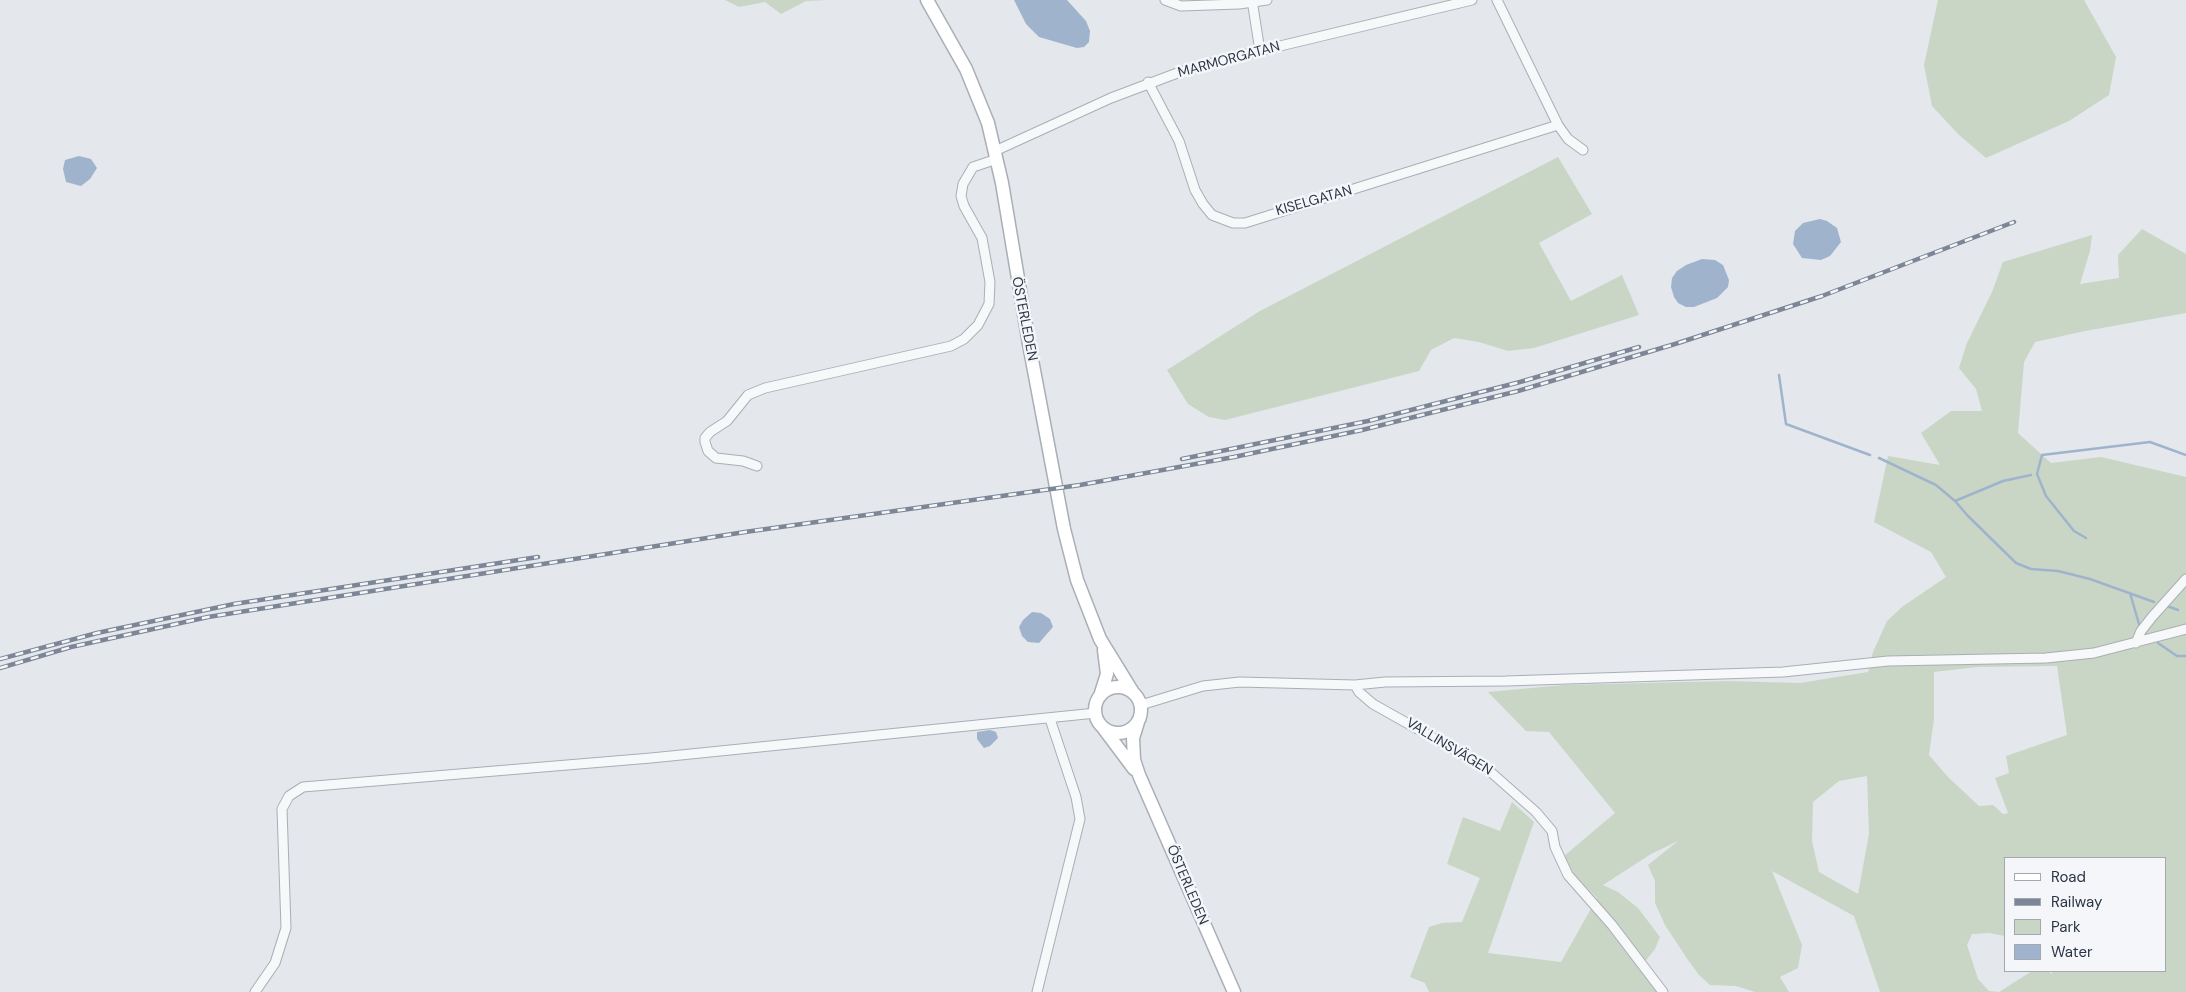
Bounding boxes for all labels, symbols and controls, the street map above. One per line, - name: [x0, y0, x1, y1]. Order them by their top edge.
- street label: MARMORGATAN: [1176, 38, 1282, 82]
- street label: KISELGATAN: [1274, 182, 1354, 220]
- street label: ÖSTERLEDEN: [1008, 276, 1040, 362]
- street label: VALLINSVÄGEN: [1403, 715, 1495, 779]
- street label: ÖSTERLEDEN: [1163, 842, 1211, 928]
- legend: [2004, 857, 2166, 972]
- text: Road: [2051, 867, 2086, 887]
- text: Railway: [2051, 892, 2102, 912]
- text: Park: [2051, 917, 2081, 937]
- text: Water: [2051, 942, 2092, 962]

